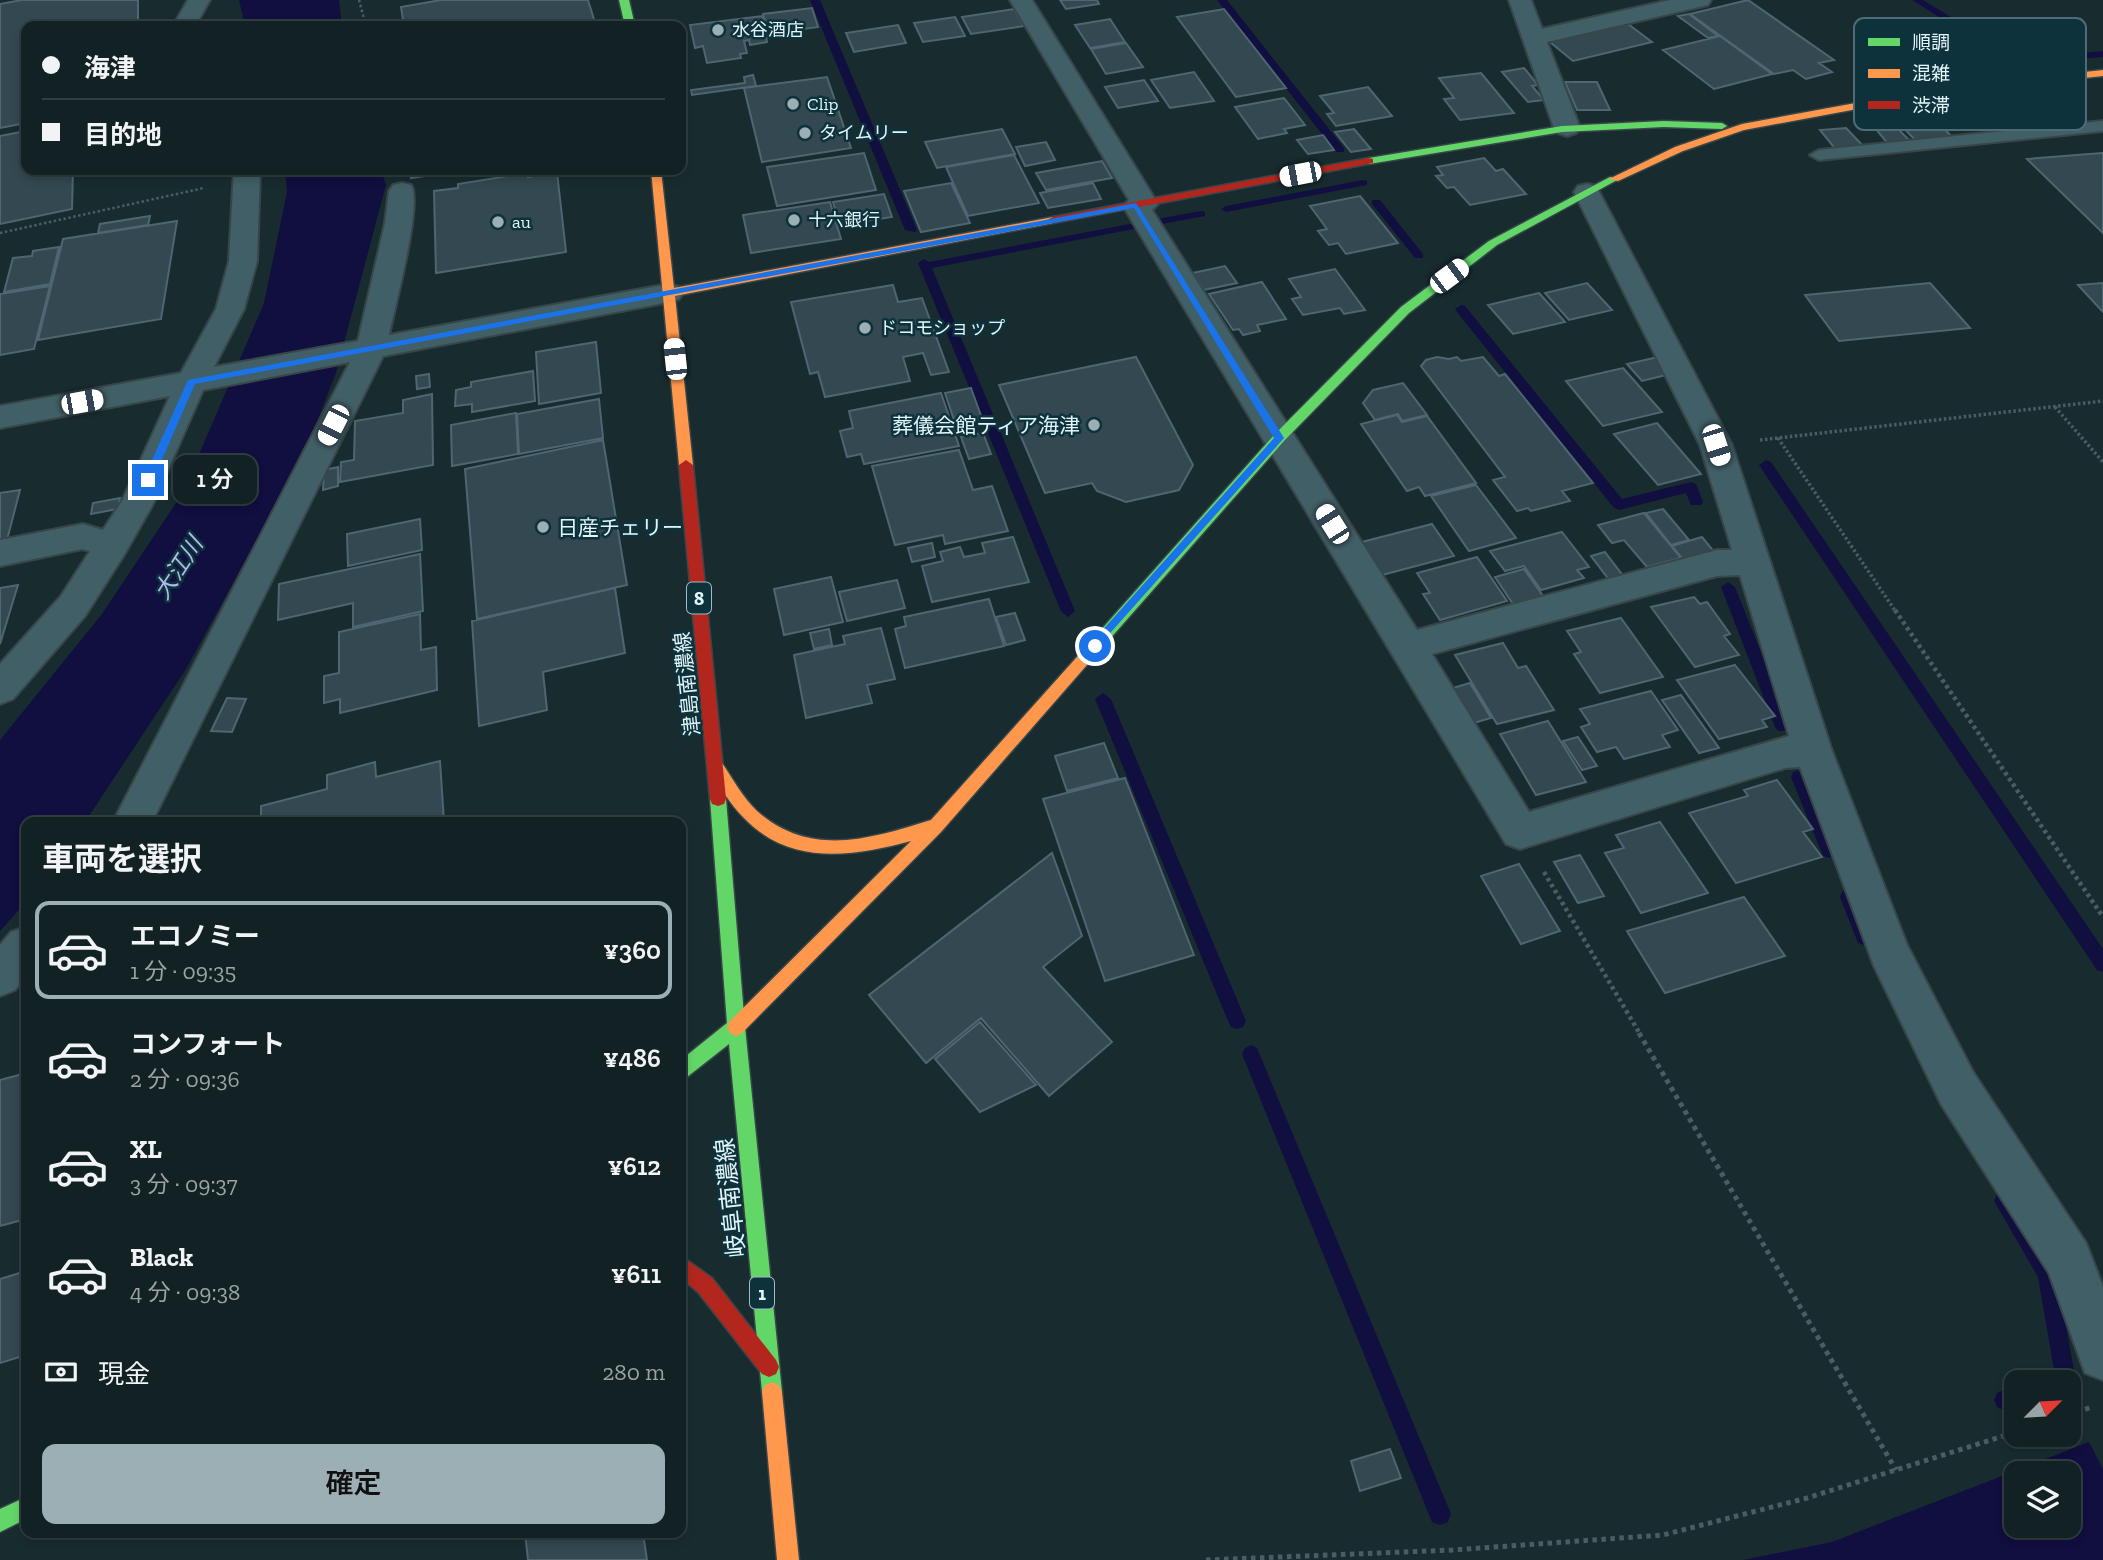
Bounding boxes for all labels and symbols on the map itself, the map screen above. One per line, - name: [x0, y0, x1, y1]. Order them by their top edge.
- legend: [1854, 18, 2086, 130]
- place label: 水谷酒店: [732, 19, 804, 41]
- marker: 水谷酒店: [710, 22, 726, 38]
- text: 順調: [1912, 31, 1950, 54]
- text: 混雑: [1912, 62, 1950, 85]
- place label: Clip: [807, 93, 838, 115]
- text: 渋滞: [1912, 94, 1950, 117]
- marker: Clip: [785, 96, 801, 112]
- place label: タイムリー: [819, 122, 909, 144]
- marker: タイムリー: [797, 125, 813, 141]
- car: [1278, 160, 1323, 188]
- place label: 十六銀行: [808, 209, 880, 231]
- place label: au: [512, 211, 531, 233]
- marker: 十六銀行: [786, 212, 802, 228]
- marker: au: [490, 214, 506, 230]
- car: [1426, 255, 1473, 297]
- place label: ドコモショップ: [879, 317, 1005, 339]
- marker: ドコモショップ: [857, 320, 873, 336]
- car: [663, 337, 688, 381]
- car: [60, 388, 105, 416]
- car: [315, 402, 352, 448]
- place label: 葬儀会館ティア海津: [892, 413, 1080, 438]
- marker: 葬儀会館ティア海津: [1086, 417, 1102, 433]
- car: [1700, 422, 1733, 468]
- callout: 1 分: [172, 456, 256, 504]
- route end: [132, 464, 164, 496]
- car: [1312, 501, 1353, 547]
- place label: 日産チェリー: [557, 515, 683, 540]
- marker: 日産チェリー: [535, 519, 551, 535]
- water label: 大江川: [147, 529, 210, 605]
- road number: 8: [687, 582, 711, 614]
- street label: 津島南濃線: [669, 630, 705, 738]
- route start: [1079, 630, 1111, 662]
- street label: 岐阜南濃線: [709, 1137, 751, 1259]
- road number: 1: [750, 1278, 774, 1308]
- north arrow: [2004, 1370, 2081, 1447]

